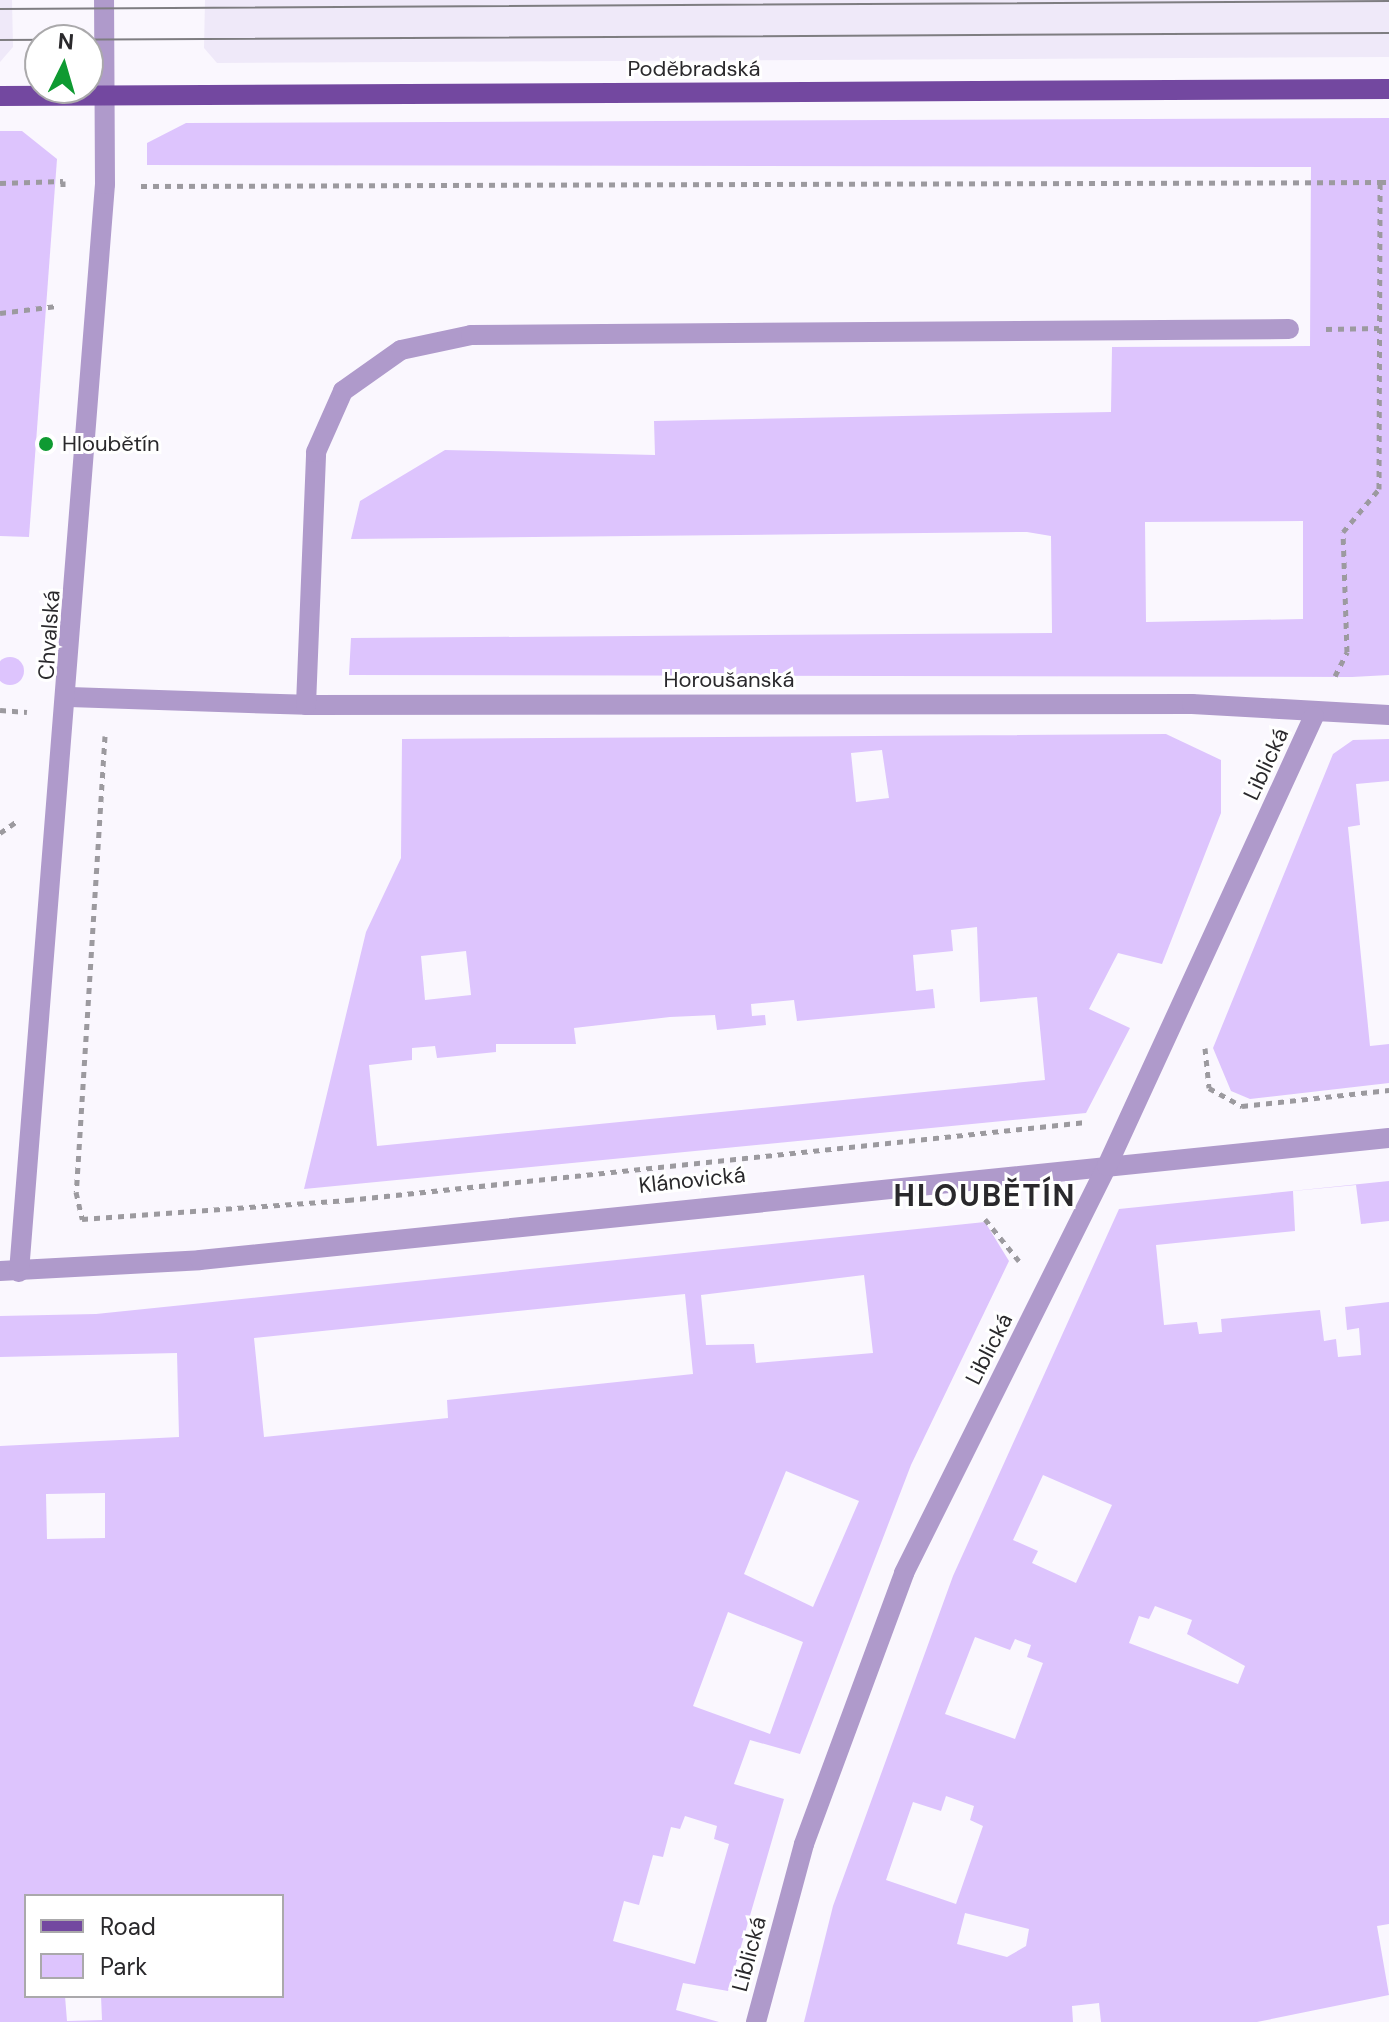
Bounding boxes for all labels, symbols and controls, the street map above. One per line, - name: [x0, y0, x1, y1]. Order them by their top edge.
- north arrow: [24, 24, 104, 104]
- text: N: [57, 26, 75, 57]
- street label: Poděbradská: [627, 56, 761, 82]
- place label: Hloubětín: [62, 431, 160, 457]
- marker: Hloubětín: [37, 435, 55, 453]
- street label: Chvalská: [33, 589, 65, 681]
- street label: Horoušanská: [663, 667, 795, 693]
- street label: Liblická: [1238, 724, 1294, 804]
- street label: Klánovická: [637, 1161, 747, 1199]
- district label: HLOUBĚTÍN: [894, 1178, 1076, 1214]
- street label: Liblická: [960, 1309, 1018, 1389]
- legend: [24, 1894, 284, 1998]
- text: Road: [100, 1911, 156, 1942]
- street label: Liblická: [726, 1914, 772, 1994]
- text: Park: [100, 1951, 147, 1982]

